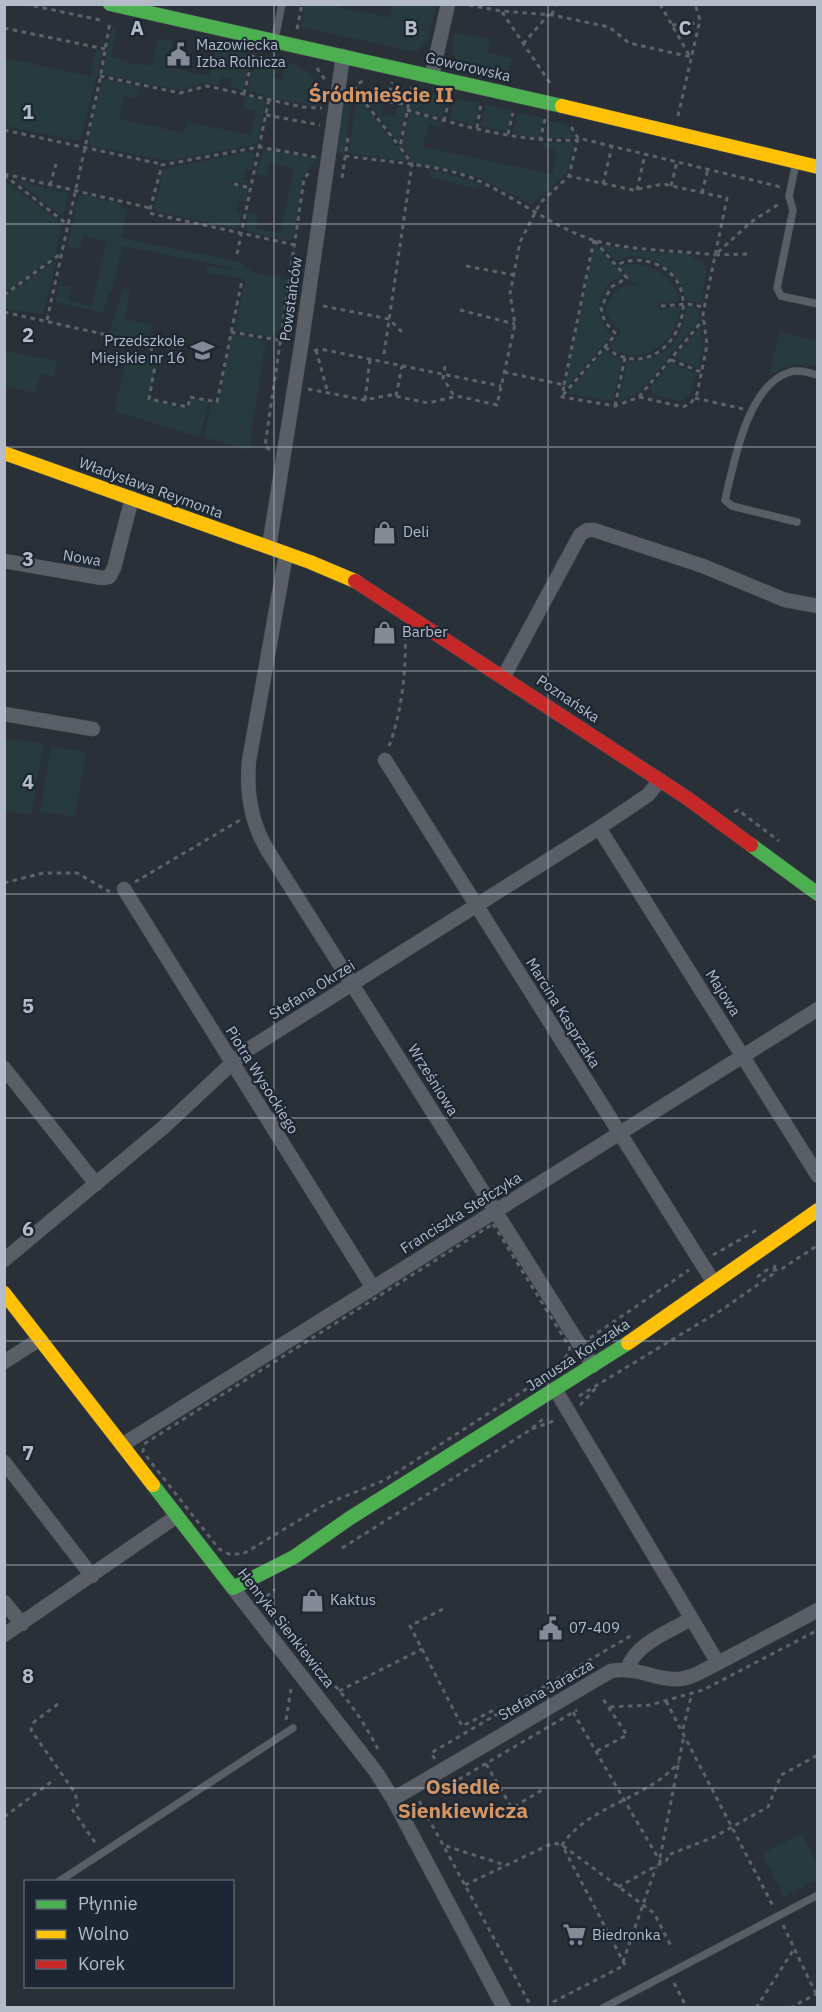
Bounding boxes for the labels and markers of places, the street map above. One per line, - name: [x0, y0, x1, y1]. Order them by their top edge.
- place label: Mazowiecka Izba Rolnicza: [196, 35, 286, 71]
- public building icon: Mazowiecka Izba Rolnicza: [165, 41, 191, 67]
- place label: Przedszkole Miejskie nr 16: [91, 331, 185, 367]
- school or university icon: Przedszkole Miejskie nr 16: [190, 337, 216, 363]
- shop icon: Deli: [372, 519, 398, 545]
- place label: Deli: [403, 522, 429, 541]
- shop icon: Barber: [371, 619, 397, 645]
- place label: Barber: [402, 622, 448, 641]
- shop icon: Kaktus: [299, 1587, 325, 1613]
- place label: Kaktus: [330, 1590, 376, 1609]
- public building icon: 07-409: [538, 1615, 564, 1641]
- place label: 07-409: [569, 1618, 620, 1637]
- supermarket icon: Biedronka: [561, 1922, 587, 1948]
- place label: Biedronka: [592, 1925, 661, 1944]

